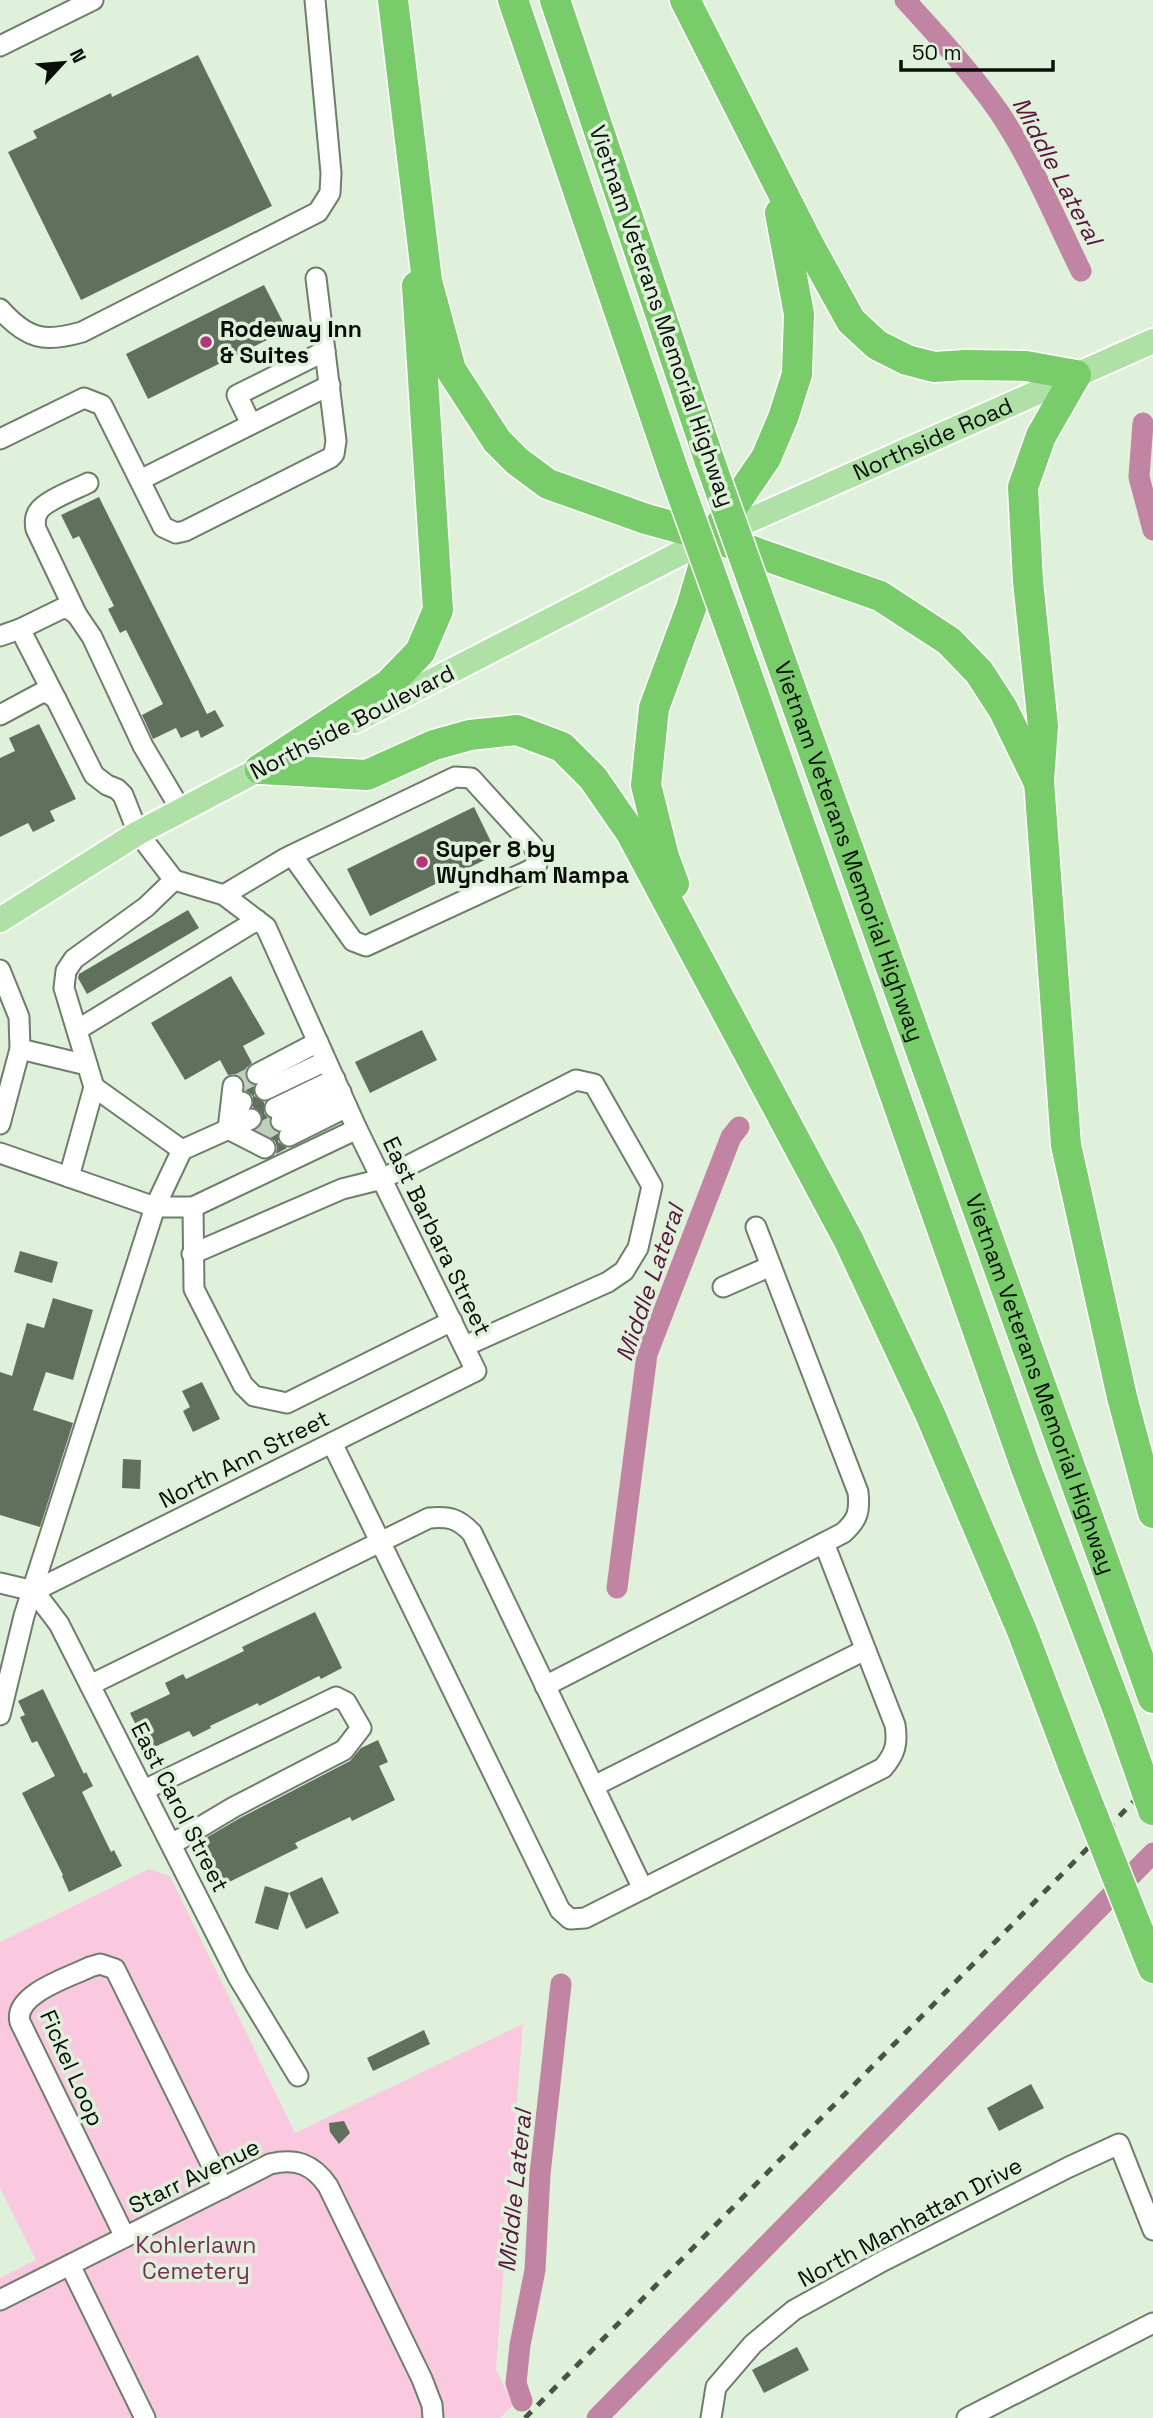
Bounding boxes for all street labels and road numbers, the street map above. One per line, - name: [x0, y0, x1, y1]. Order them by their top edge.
- street label: Vietnam Veterans Memorial Highway: [582, 121, 742, 511]
- street label: Northside Road: [848, 390, 1017, 487]
- street label: Northside Boulevard: [245, 657, 459, 787]
- street label: Vietnam Veterans Memorial Highway: [767, 657, 931, 1046]
- street label: East Barbara Street: [376, 1132, 498, 1340]
- street label: Vietnam Veterans Memorial Highway: [958, 1190, 1122, 1578]
- street label: North Ann Street: [154, 1403, 334, 1515]
- street label: East Carol Street: [124, 1717, 236, 1897]
- street label: Fickel Loop: [33, 2005, 111, 2131]
- street label: Starr Avenue: [124, 2131, 264, 2221]
- street label: North Manhattan Drive: [793, 2150, 1027, 2294]

